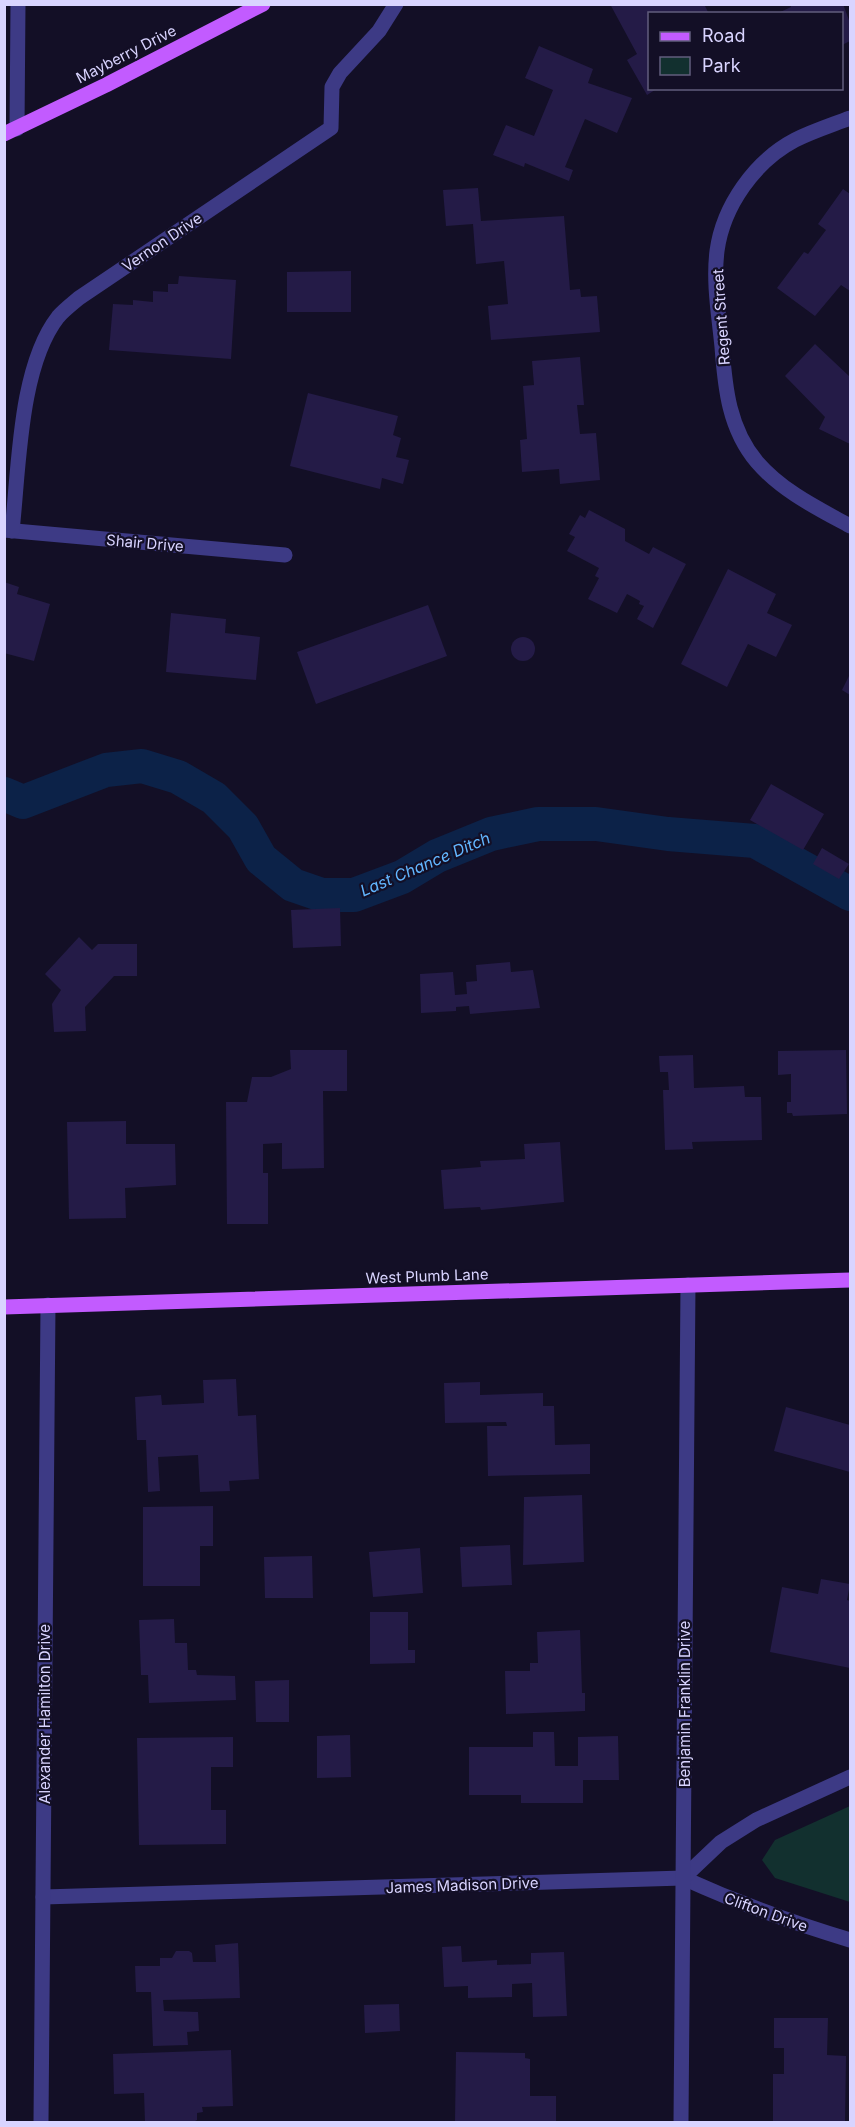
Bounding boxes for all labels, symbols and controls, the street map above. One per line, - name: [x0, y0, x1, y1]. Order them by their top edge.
- legend: [648, 12, 843, 90]
- street label: Mayberry Drive: [73, 21, 179, 87]
- text: Road: [702, 25, 745, 46]
- text: Park: [702, 55, 741, 76]
- street label: Vernon Drive: [118, 208, 206, 276]
- street label: Regent Street: [708, 268, 734, 366]
- street label: Shair Drive: [105, 530, 185, 556]
- water label: Last Chance Ditch: [357, 828, 493, 900]
- street label: West Plumb Lane: [365, 1264, 489, 1288]
- street label: Benjamin Franklin Drive: [675, 1621, 694, 1787]
- street label: Alexander Hamilton Drive: [35, 1624, 54, 1804]
- street label: James Madison Drive: [385, 1873, 539, 1897]
- street label: Clifton Drive: [722, 1888, 810, 1936]

